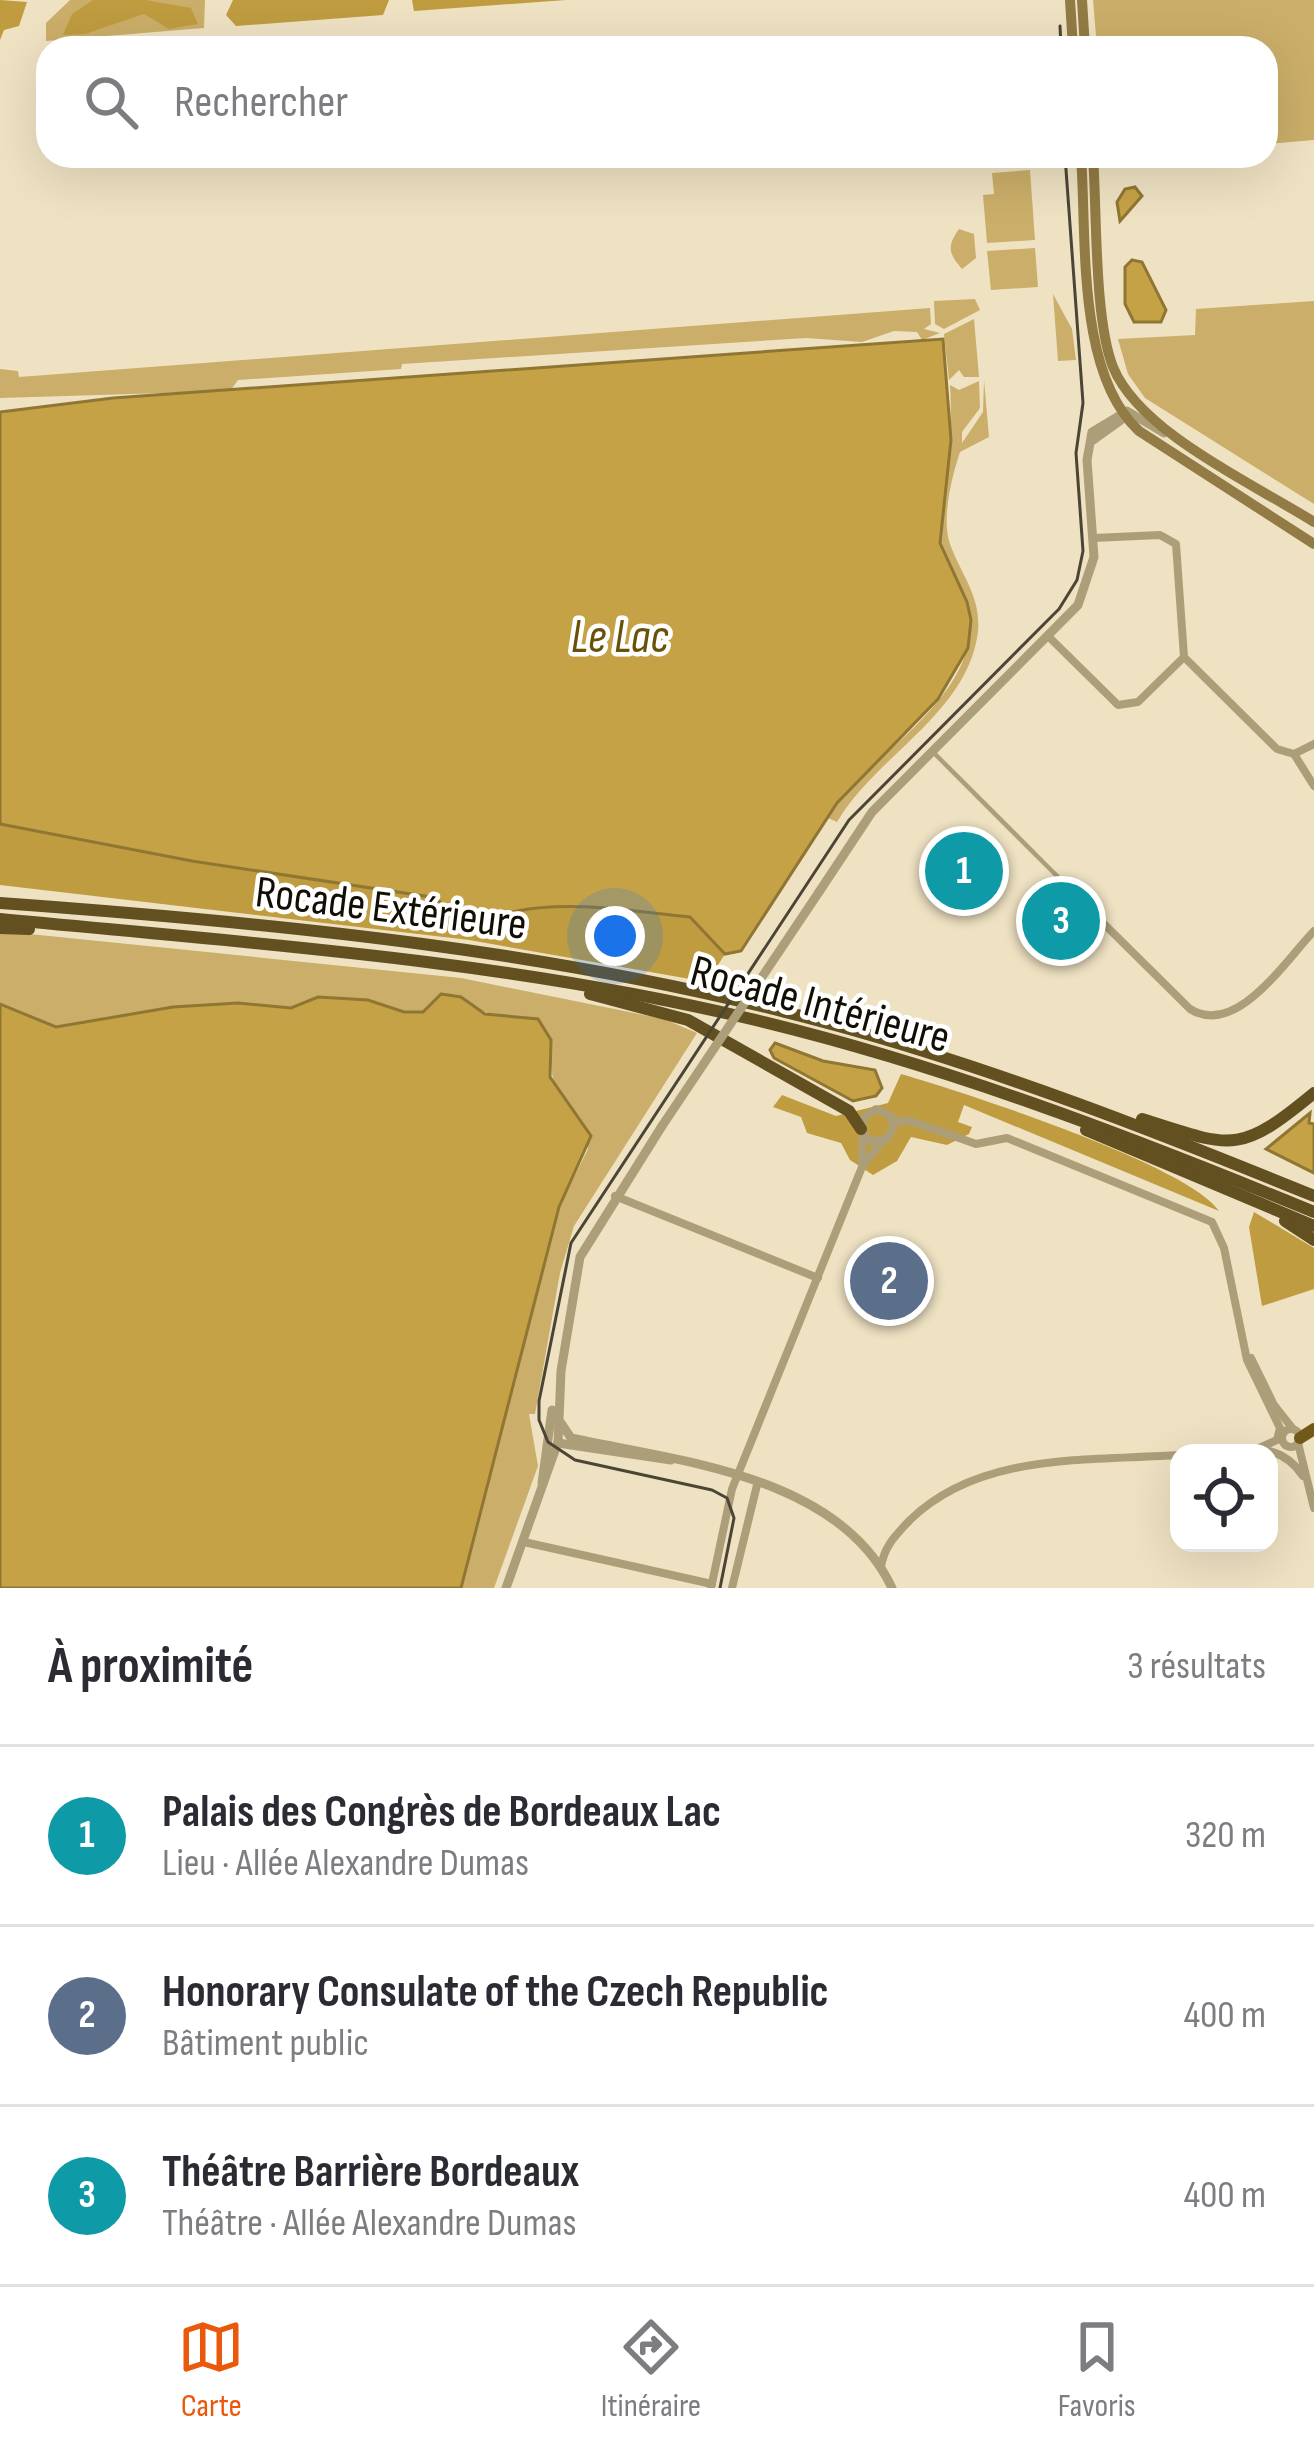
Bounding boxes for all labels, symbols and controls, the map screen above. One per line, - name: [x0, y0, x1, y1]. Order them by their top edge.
- search box: [36, 36, 1278, 168]
- icon: search: [78, 69, 144, 135]
- text: Rechercher: [174, 75, 348, 130]
- water label: Le Lac: [571, 609, 669, 666]
- pin: 1: [925, 826, 1003, 916]
- street label: Rocade Extérieure: [252, 865, 530, 953]
- pin: 3: [1022, 876, 1100, 966]
- your location: [585, 906, 645, 966]
- street label: Rocade Intérieure: [684, 944, 956, 1066]
- pin: 2: [850, 1236, 928, 1326]
- map controls: [1170, 1444, 1278, 1552]
- button: locate: [1170, 1444, 1278, 1552]
- text: À proximité: [48, 1636, 253, 1697]
- text: 3 résultats: [1127, 1643, 1266, 1690]
- text: Palais des Congrès de Bordeaux Lac: [162, 1785, 721, 1840]
- text: 1: [79, 1812, 95, 1859]
- text: 320 m: [1185, 1812, 1266, 1859]
- text: Lieu · Allée Alexandre Dumas: [162, 1840, 529, 1887]
- text: Honorary Consulate of the Czech Republic: [162, 1965, 829, 2020]
- text: 2: [78, 1992, 96, 2039]
- text: 400 m: [1184, 1992, 1266, 2039]
- text: Bâtiment public: [162, 2020, 369, 2067]
- text: Théâtre Barrière Bordeaux: [162, 2145, 579, 2200]
- text: 3: [78, 2172, 96, 2219]
- text: 400 m: [1184, 2172, 1266, 2219]
- text: Théâtre · Allée Alexandre Dumas: [162, 2200, 576, 2247]
- tab: Carte: [178, 2314, 244, 2426]
- tab: Itinéraire: [601, 2314, 701, 2426]
- tab: Favoris: [1058, 2314, 1136, 2426]

